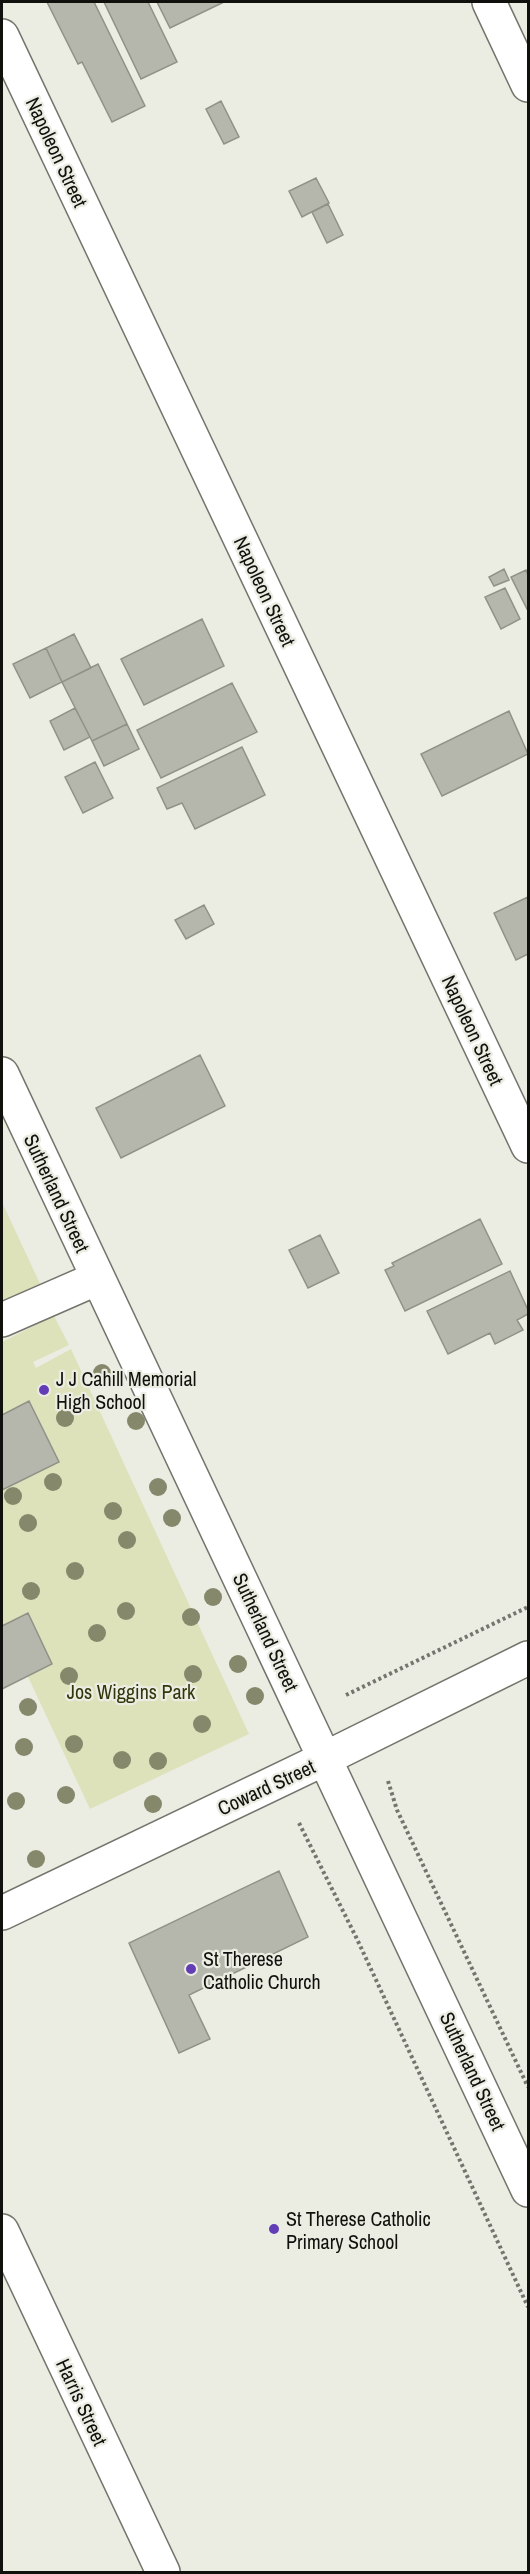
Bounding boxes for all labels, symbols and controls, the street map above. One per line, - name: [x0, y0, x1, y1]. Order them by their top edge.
- street label: Napoleon Street: [20, 93, 94, 212]
- street label: Napoleon Street: [228, 532, 302, 651]
- street label: Napoleon Street: [436, 971, 510, 1090]
- street label: Sutherland Street: [18, 1129, 96, 1257]
- place label: J J Cahill Memorial High School: [56, 1365, 196, 1415]
- marker: J J Cahill Memorial High School: [37, 1383, 51, 1397]
- street label: Sutherland Street: [227, 1568, 305, 1696]
- park label: Jos Wiggins Park: [67, 1678, 196, 1705]
- street label: Coward Street: [213, 1752, 320, 1821]
- place label: St Therese Catholic Church: [203, 1945, 321, 1995]
- marker: St Therese Catholic Church: [184, 1962, 198, 1976]
- street label: Sutherland Street: [434, 2007, 512, 2135]
- place label: St Therese Catholic Primary School: [286, 2205, 431, 2255]
- marker: St Therese Catholic Primary School: [267, 2222, 281, 2236]
- street label: Harris Street: [50, 2354, 114, 2450]

